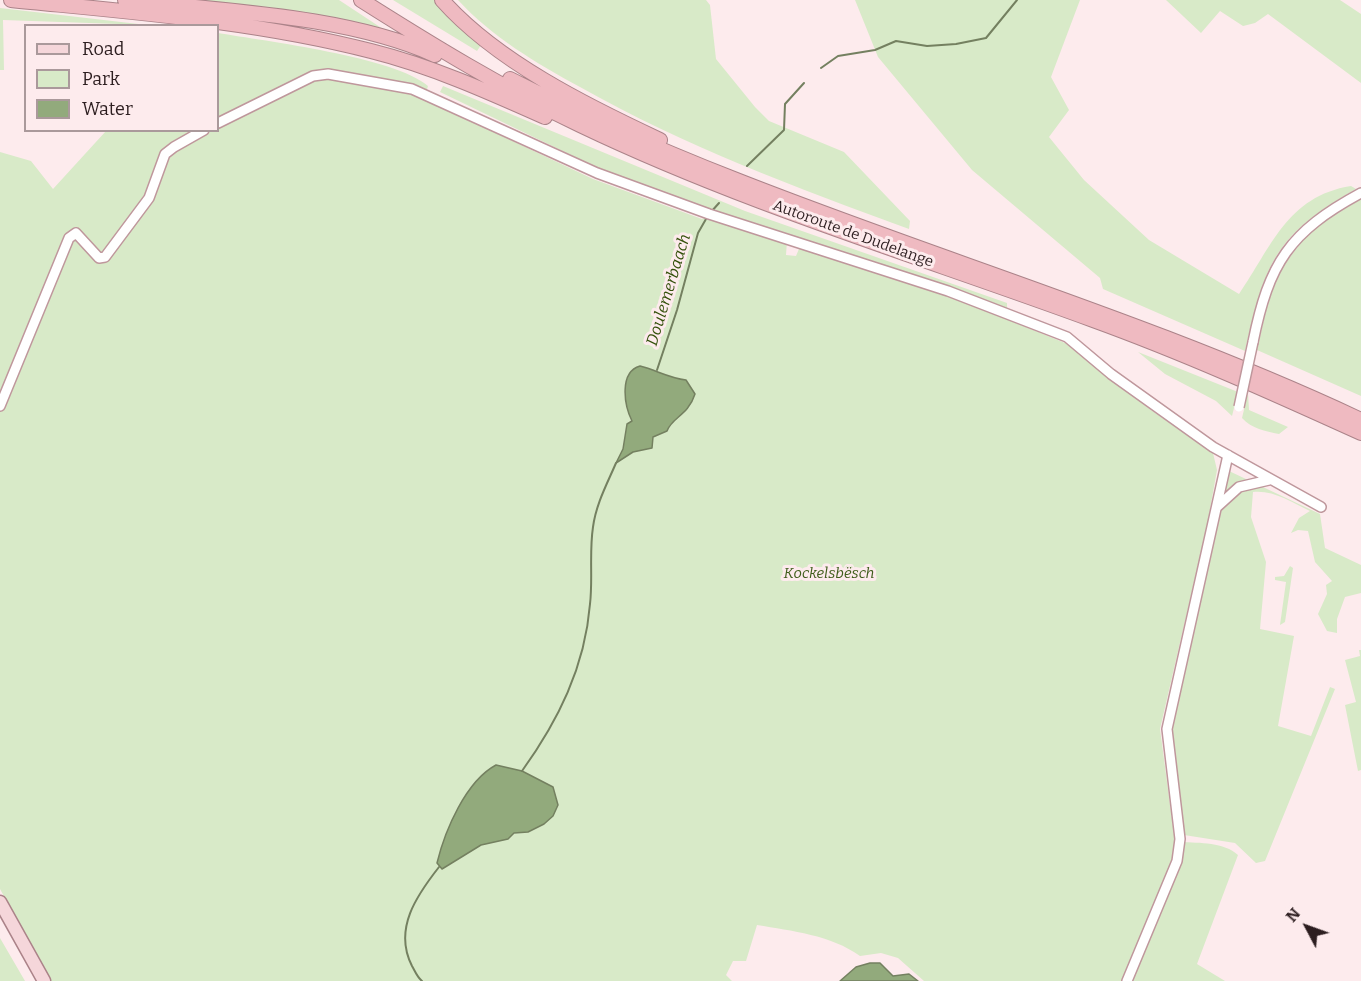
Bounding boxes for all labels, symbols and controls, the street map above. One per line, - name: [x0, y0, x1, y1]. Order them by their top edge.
- legend: [24, 24, 219, 132]
- text: Road: [82, 38, 124, 60]
- text: Park: [82, 68, 120, 90]
- text: Water: [82, 98, 133, 120]
- street label: Autoroute de Dudelange: [770, 197, 936, 271]
- water label: Doulemerbaach: [643, 232, 695, 348]
- park label: Kockelsbësch: [784, 565, 874, 583]
- north arrow: [1277, 897, 1337, 957]
- text: N: [1282, 904, 1304, 926]

